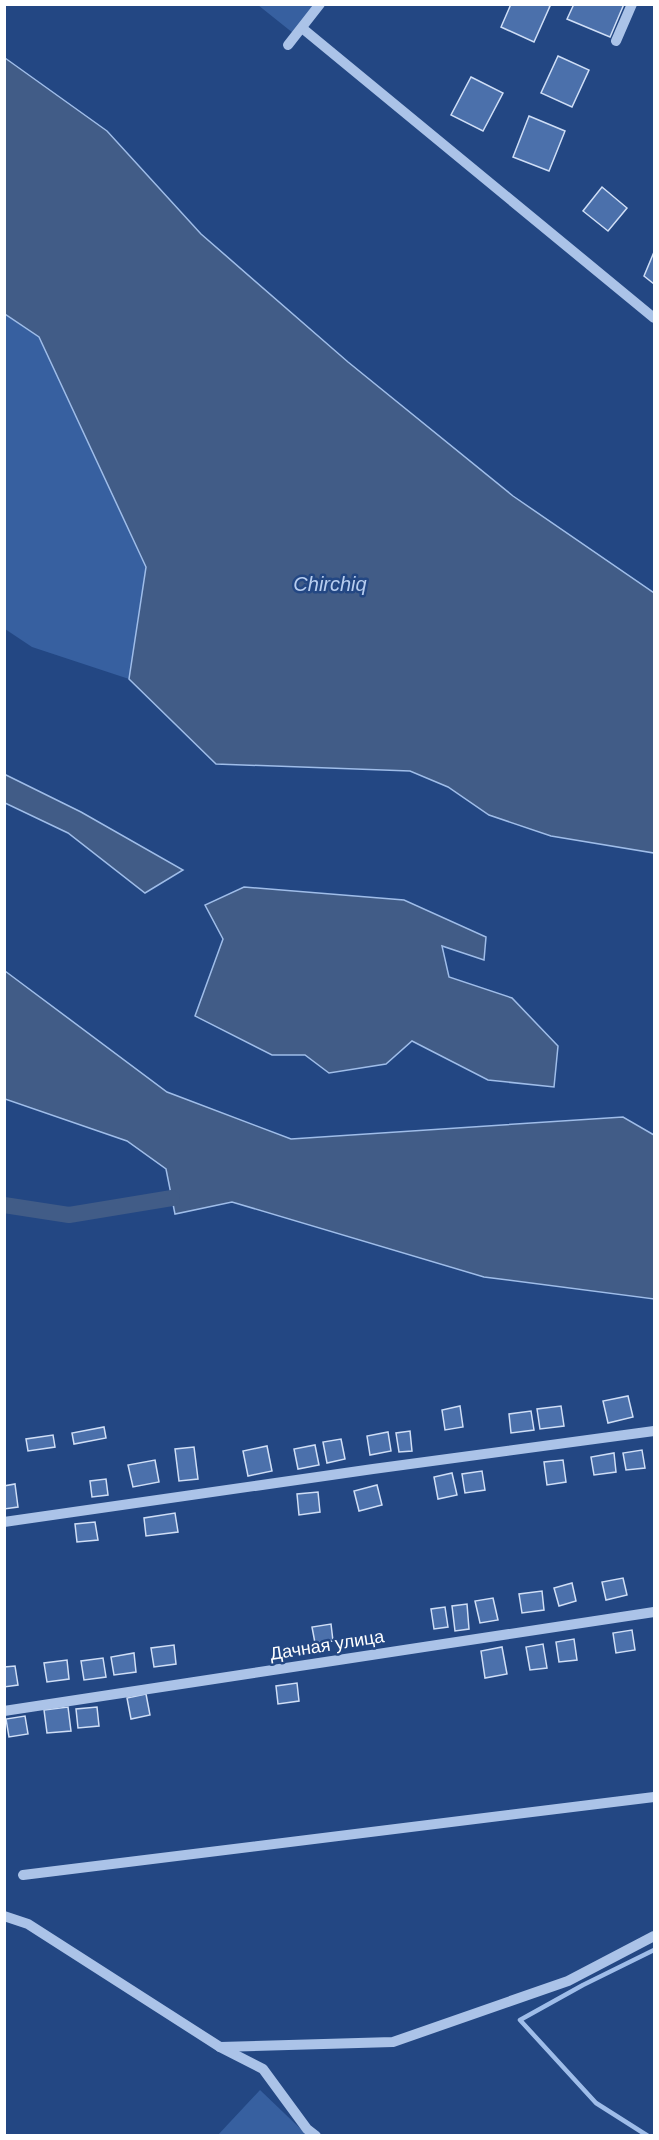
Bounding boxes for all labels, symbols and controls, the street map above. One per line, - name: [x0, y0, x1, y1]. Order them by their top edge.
- water label: Chirchiq: [293, 573, 367, 595]
- street label: Дачная улица: [268, 1626, 387, 1664]

